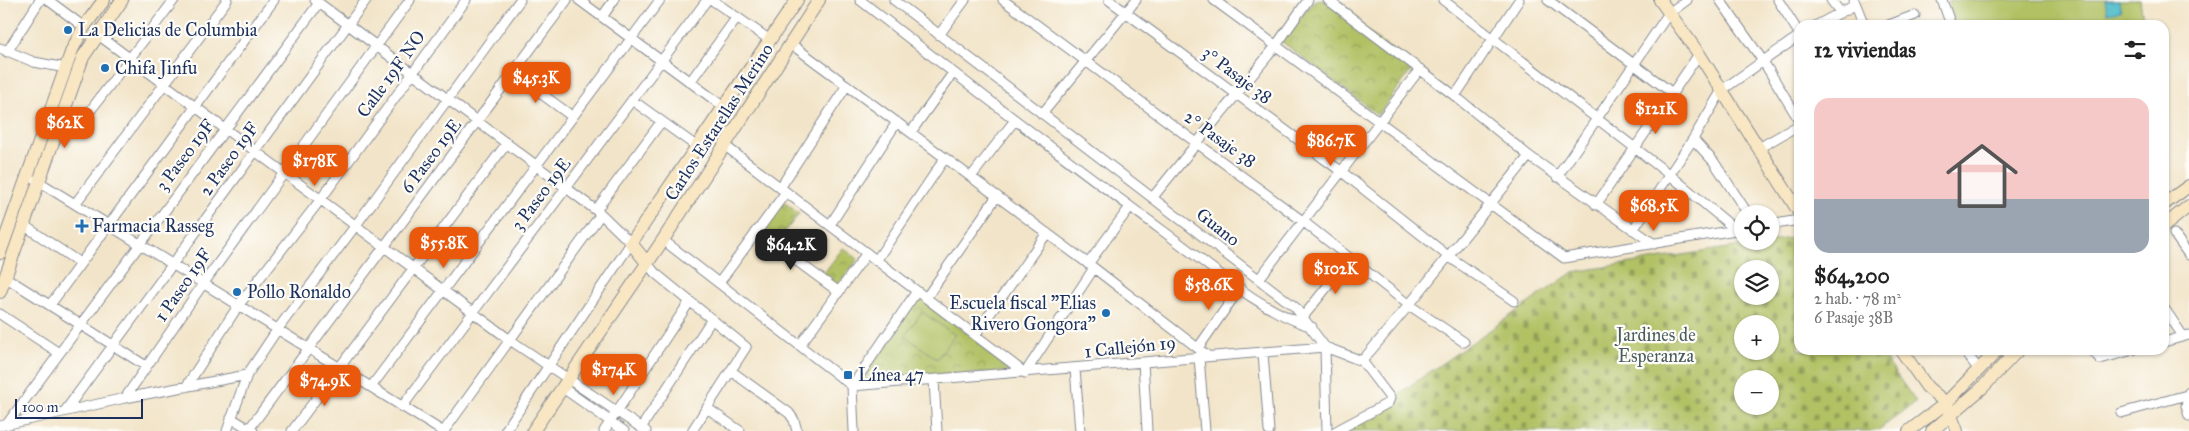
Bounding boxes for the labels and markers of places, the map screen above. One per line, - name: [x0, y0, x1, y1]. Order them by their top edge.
- place label: La Delicias de Columbia: [78, 19, 258, 41]
- marker: La Delicias de Columbia: [62, 24, 74, 36]
- place label: Chifa Jinfu: [115, 57, 198, 80]
- marker: Chifa Jinfu: [99, 62, 111, 74]
- pin: $45.3K: [495, 62, 577, 104]
- pin: $121K: [1621, 92, 1691, 135]
- pin: $62K: [35, 106, 95, 149]
- pin: $86.7K: [1290, 124, 1372, 167]
- pin: $178K: [280, 144, 350, 187]
- pin: $68.5K: [1613, 190, 1695, 232]
- place label: Farmacia Rasseg: [92, 215, 214, 238]
- marker: Farmacia Rasseg: [76, 220, 88, 232]
- pin: $55.8K: [403, 226, 485, 269]
- pin: $64.2K: [750, 228, 832, 271]
- pin: $102K: [1301, 252, 1371, 295]
- pin: $58.6K: [1168, 268, 1250, 311]
- place label: Pollo Ronaldo: [247, 281, 351, 303]
- marker: Pollo Ronaldo: [231, 286, 243, 298]
- place label: Escuela fiscal "Elias Rivero Gongora": [949, 292, 1096, 336]
- marker: Escuela fiscal "Elias Rivero Gongora": [1100, 307, 1112, 319]
- pin: $174K: [579, 354, 649, 396]
- pin: $74.9K: [284, 364, 366, 407]
- place label: Línea 47: [858, 364, 924, 386]
- marker: Línea 47: [842, 369, 854, 381]

